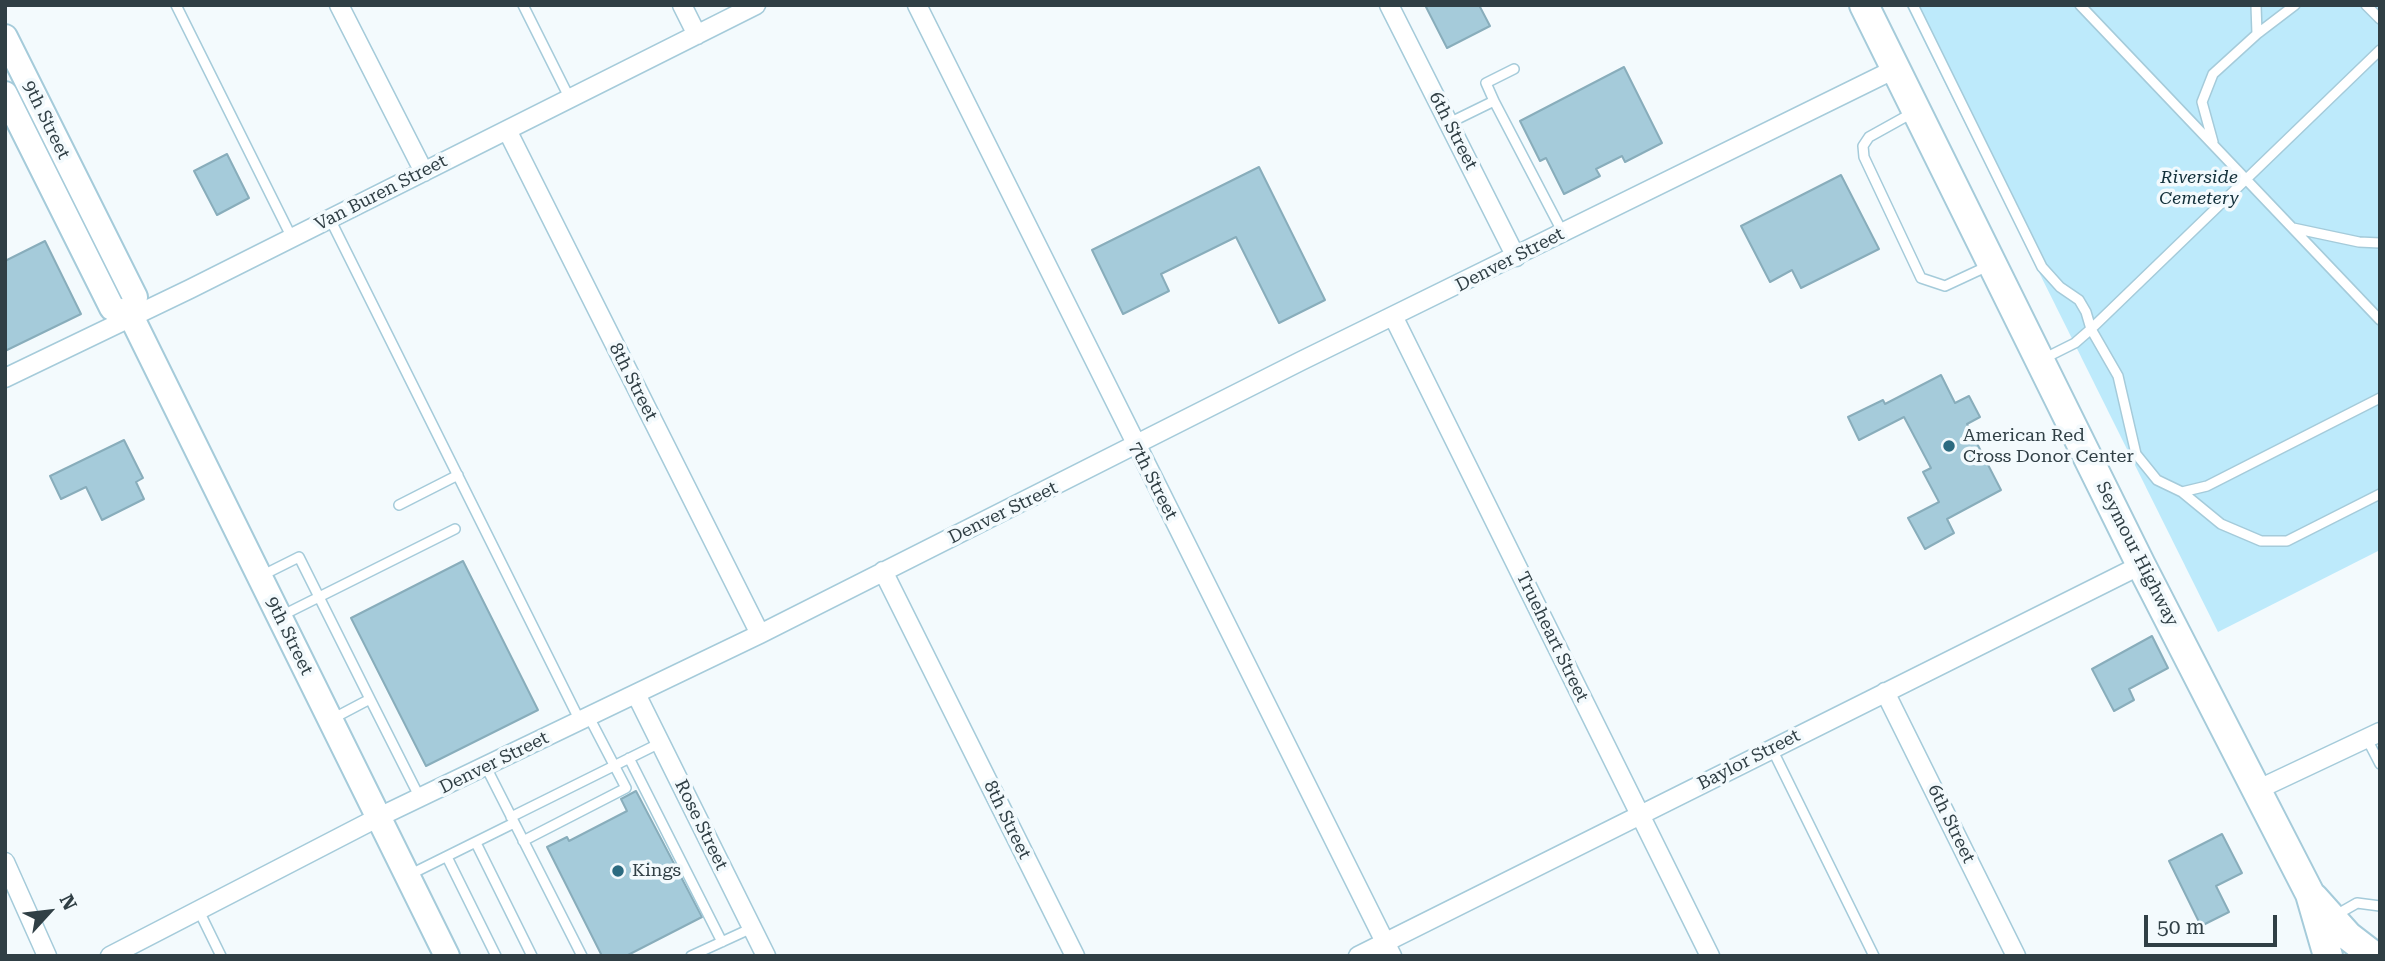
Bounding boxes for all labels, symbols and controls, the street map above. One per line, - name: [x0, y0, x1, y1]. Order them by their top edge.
- street label: 9th Street: [18, 77, 74, 163]
- street label: 6th Street: [1424, 88, 1482, 174]
- street label: Van Buren Street: [311, 150, 451, 236]
- park label: Riverside Cemetery: [2159, 167, 2239, 210]
- street label: Denver Street: [1452, 223, 1568, 297]
- street label: 8th Street: [604, 339, 662, 425]
- place label: American Red Cross Donor Center: [1963, 425, 2134, 467]
- street label: 7th Street: [1124, 438, 1182, 524]
- marker: American Red Cross Donor Center: [1941, 438, 1957, 454]
- street label: Denver Street: [945, 477, 1061, 549]
- street label: Seymour Highway: [2091, 478, 2183, 630]
- street label: Trueheart Street: [1511, 568, 1593, 706]
- street label: 9th Street: [261, 593, 317, 679]
- street label: Baylor Street: [1694, 725, 1804, 795]
- street label: Denver Street: [436, 727, 552, 799]
- street label: Rose Street: [670, 776, 732, 874]
- street label: 8th Street: [979, 777, 1035, 863]
- street label: 6th Street: [1923, 781, 1979, 867]
- place label: Kings: [632, 860, 681, 882]
- marker: Kings: [610, 863, 626, 879]
- north arrow: [14, 877, 84, 947]
- text: N: [55, 890, 82, 914]
- scale bar: [2147, 902, 2280, 946]
- text: 50 m: [2157, 915, 2205, 939]

